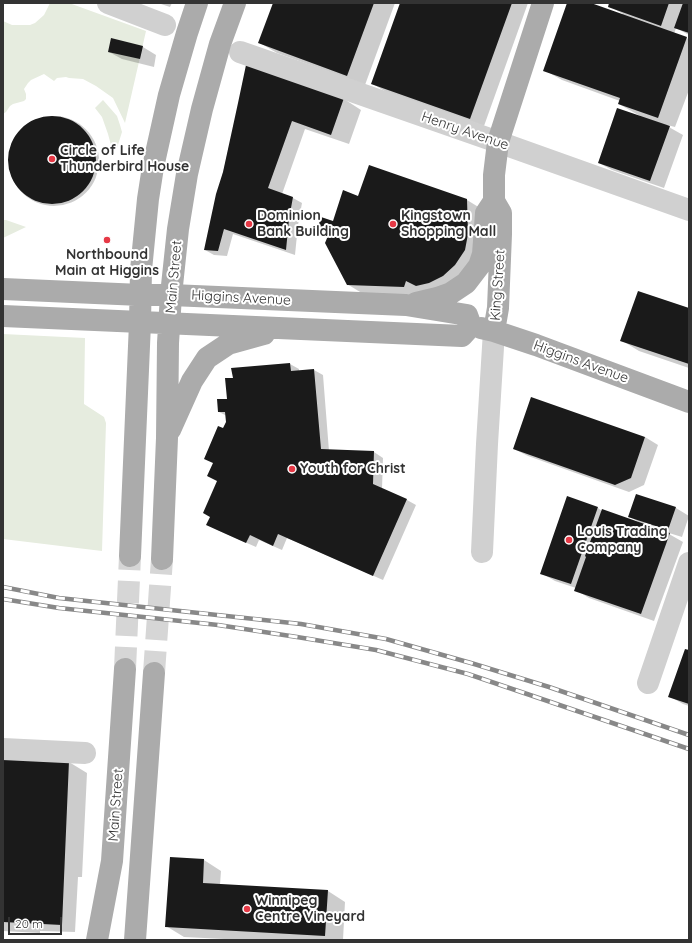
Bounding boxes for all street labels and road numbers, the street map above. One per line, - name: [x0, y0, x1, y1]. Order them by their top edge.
- street label: Henry Avenue: [419, 108, 511, 154]
- street label: Main Street: [162, 240, 186, 314]
- street label: King Street: [487, 249, 509, 321]
- street label: Higgins Avenue: [191, 287, 291, 309]
- street label: Higgins Avenue: [531, 337, 631, 387]
- street label: Main Street: [105, 768, 127, 842]

